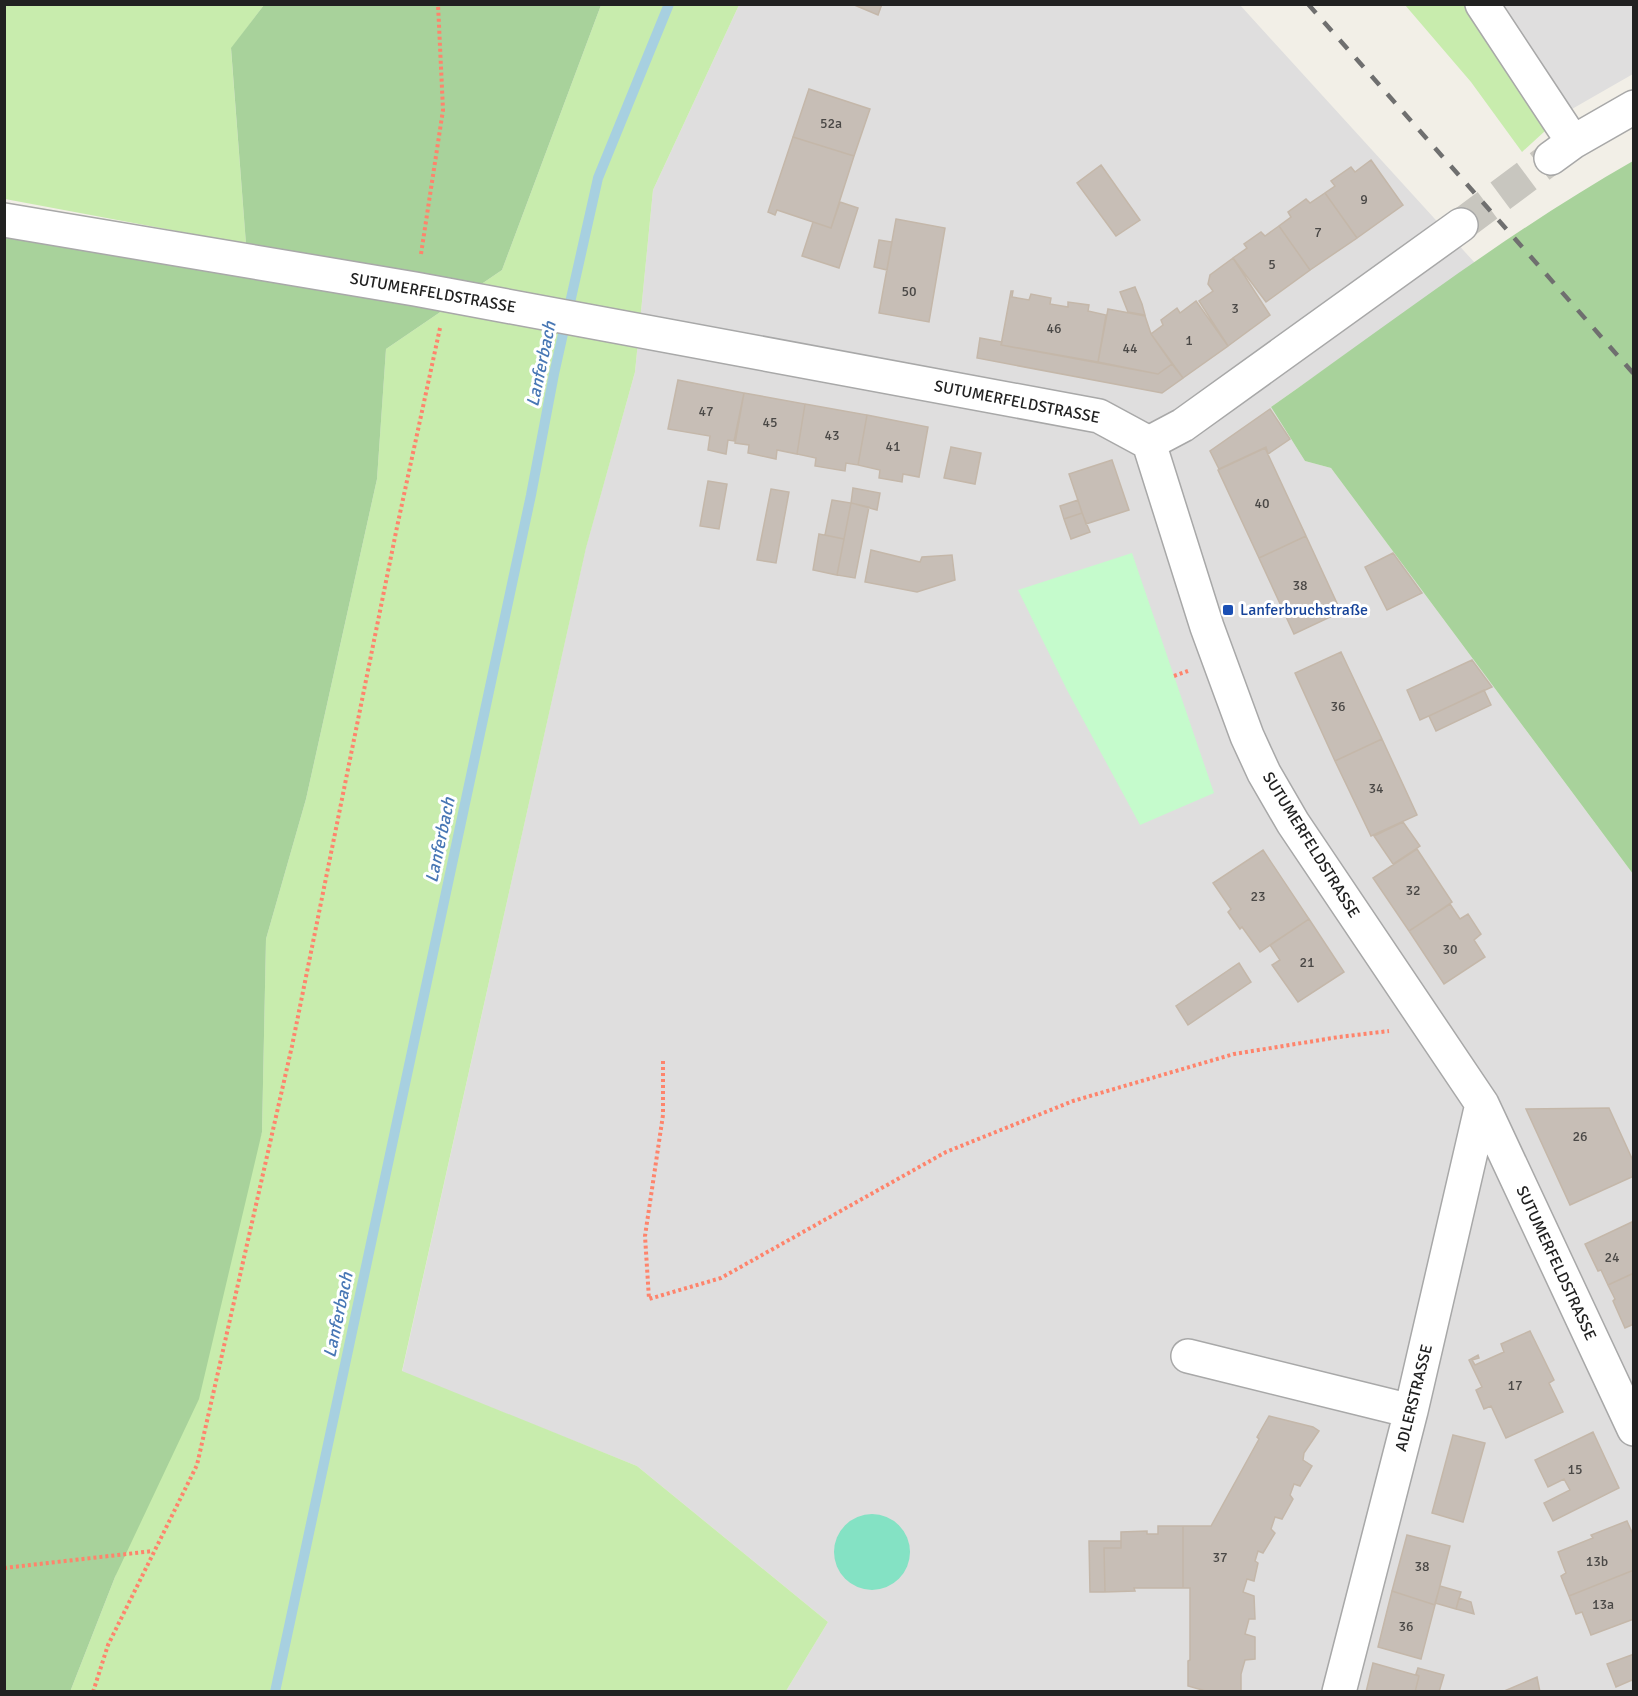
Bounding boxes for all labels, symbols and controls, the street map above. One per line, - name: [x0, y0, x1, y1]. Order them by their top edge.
- house number: 52a: [820, 115, 842, 132]
- house number: 9: [1360, 191, 1368, 208]
- house number: 7: [1314, 224, 1322, 241]
- house number: 5: [1268, 256, 1276, 273]
- street label: SUTUMERFELDSTRASSE: [348, 269, 518, 317]
- house number: 50: [901, 283, 917, 300]
- house number: 3: [1231, 300, 1239, 317]
- water label: Lanferbach: [521, 318, 561, 409]
- house number: 46: [1046, 320, 1062, 337]
- house number: 1: [1185, 332, 1193, 349]
- house number: 44: [1122, 340, 1138, 357]
- street label: SUTUMERFELDSTRASSE: [933, 376, 1101, 428]
- house number: 47: [698, 403, 714, 420]
- house number: 45: [762, 414, 778, 431]
- house number: 43: [824, 427, 840, 444]
- house number: 41: [885, 438, 901, 455]
- house number: 40: [1254, 495, 1270, 512]
- house number: 38: [1292, 577, 1308, 594]
- place label: Lanferbruchstraße: [1240, 600, 1368, 620]
- marker: Lanferbruchstraße: [1221, 603, 1235, 617]
- house number: 36: [1330, 698, 1346, 715]
- street label: SUTUMERFELDSTRASSE: [1258, 768, 1364, 922]
- house number: 34: [1368, 780, 1384, 797]
- water label: Lanferbach: [420, 794, 460, 885]
- house number: 32: [1405, 882, 1421, 899]
- house number: 23: [1250, 888, 1266, 905]
- house number: 30: [1442, 941, 1458, 958]
- house number: 21: [1299, 954, 1315, 971]
- house number: 26: [1572, 1128, 1588, 1145]
- street label: SUTUMERFELDSTRASSE: [1511, 1183, 1601, 1343]
- house number: 24: [1604, 1249, 1620, 1266]
- water label: Lanferbach: [318, 1269, 358, 1360]
- street label: ADLERSTRASSE: [1391, 1342, 1437, 1454]
- house number: 17: [1507, 1377, 1523, 1394]
- house number: 15: [1567, 1461, 1583, 1478]
- house number: 37: [1212, 1549, 1228, 1566]
- house number: 13b: [1586, 1553, 1608, 1570]
- house number: 38: [1414, 1558, 1430, 1575]
- house number: 13a: [1592, 1596, 1614, 1613]
- house number: 36: [1398, 1618, 1414, 1635]

